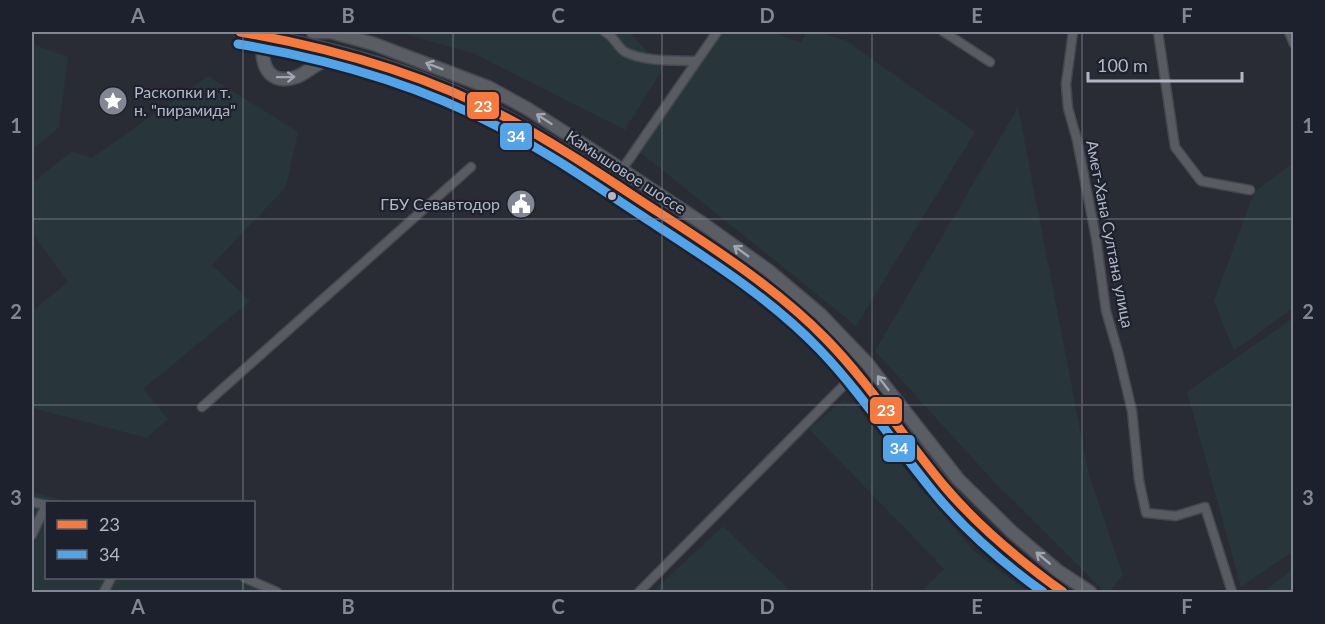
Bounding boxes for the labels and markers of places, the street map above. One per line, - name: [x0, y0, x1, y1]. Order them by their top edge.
- place label: Раскопки и т. н. "пирамида": [134, 82, 236, 119]
- place icon: Раскопки и т. н. "пирамида": [97, 85, 129, 117]
- public building icon: ГБУ Севавтодор: [505, 188, 537, 220]
- unlabelled marker: [606, 190, 618, 202]
- place label: ГБУ Севавтодор: [380, 194, 500, 213]

